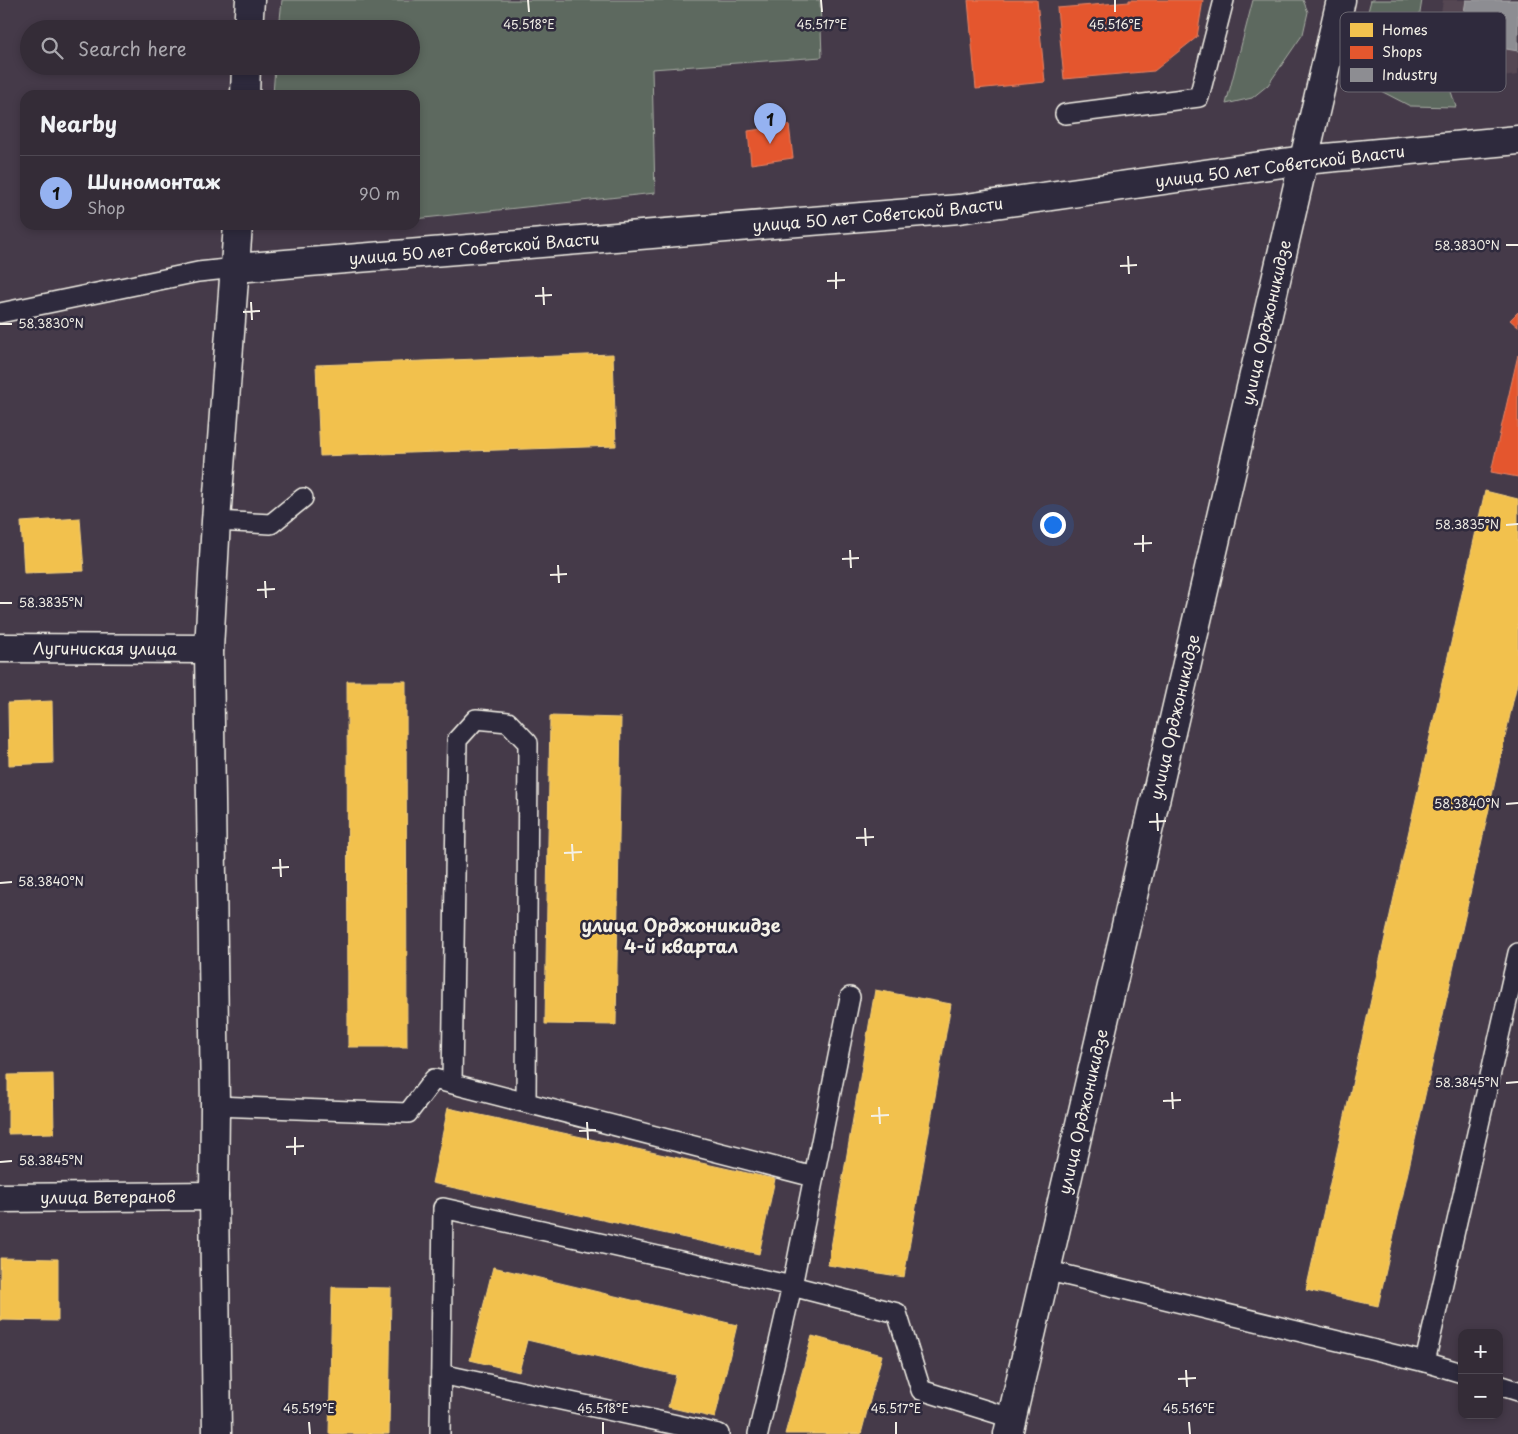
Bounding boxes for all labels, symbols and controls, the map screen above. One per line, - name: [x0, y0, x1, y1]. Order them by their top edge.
- legend: [1340, 12, 1506, 92]
- text: 45.518°E: [503, 15, 555, 33]
- text: 45.517°E: [797, 15, 847, 33]
- text: 45.516°E: [1089, 15, 1141, 33]
- text: Homes: [1382, 19, 1428, 40]
- search box: [20, 20, 420, 75]
- icon: search: [38, 34, 66, 62]
- text: Search here: [78, 34, 187, 62]
- text: Shops: [1382, 41, 1422, 62]
- text: Industry: [1382, 64, 1437, 85]
- pin: 1: [754, 103, 786, 144]
- text: Nearby: [40, 107, 117, 139]
- street label: улица 50 лет Советской Власти: [1154, 138, 1406, 192]
- text: Шиномонтаж: [87, 167, 220, 195]
- text: 1: [52, 181, 60, 205]
- text: 90 m: [359, 181, 400, 205]
- street label: улица 50 лет Советской Власти: [752, 190, 1004, 237]
- text: Shop: [87, 195, 125, 219]
- street label: улица 50 лет Советской Власти: [348, 225, 600, 270]
- text: 58.3830°N: [1434, 236, 1500, 254]
- street label: улица Орджоникидзе: [1234, 237, 1296, 407]
- text: 58.3830°N: [18, 314, 84, 332]
- your location: [1040, 512, 1066, 538]
- text: 58.3835°N: [1435, 515, 1499, 533]
- text: 58.3835°N: [19, 593, 83, 611]
- street label: улица Орджоникидзе: [1143, 632, 1204, 802]
- street label: Лугиниская улица: [33, 635, 177, 660]
- text: 58.3840°N: [1434, 794, 1500, 812]
- text: 58.3840°N: [18, 872, 84, 890]
- district label: улица Орджоникидзе 4-й квартал: [581, 911, 781, 959]
- street label: улица Орджоникидзе: [1051, 1026, 1113, 1196]
- text: 58.3845°N: [1435, 1073, 1499, 1091]
- text: 58.3845°N: [19, 1151, 83, 1169]
- street label: улица Ветеранов: [40, 1183, 176, 1209]
- map controls: [1458, 1329, 1503, 1419]
- button: +: [1458, 1329, 1503, 1374]
- button: −: [1458, 1374, 1503, 1419]
- text: 45.519°E: [283, 1399, 335, 1417]
- text: 45.518°E: [577, 1399, 629, 1417]
- text: 45.517°E: [871, 1399, 921, 1417]
- text: 45.516°E: [1163, 1399, 1215, 1417]

